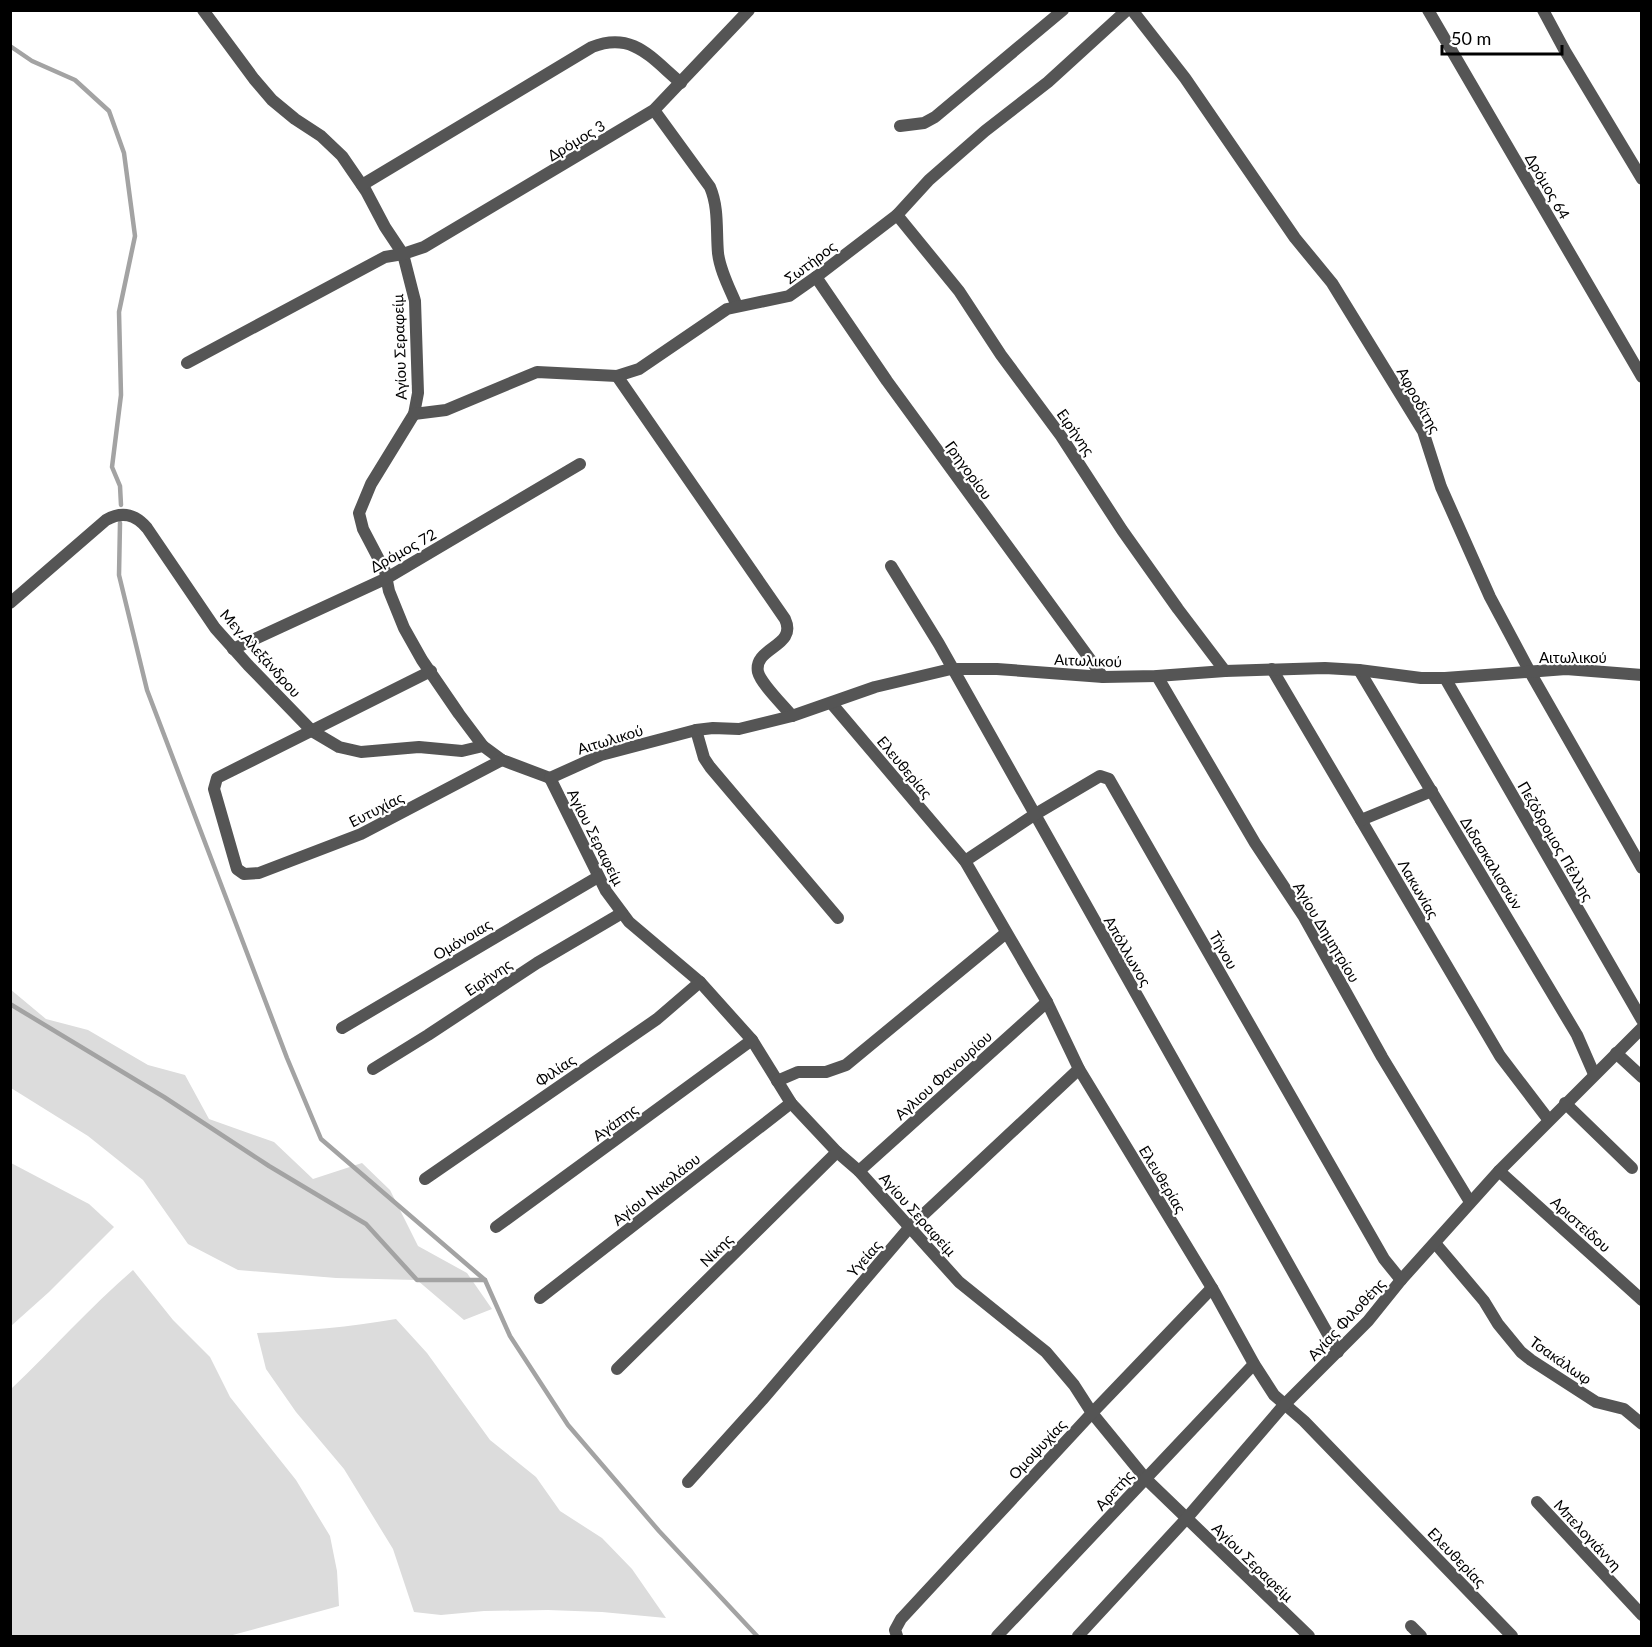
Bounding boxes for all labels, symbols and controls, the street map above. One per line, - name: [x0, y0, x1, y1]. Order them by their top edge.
- scale bar: [1442, 18, 1562, 56]
- text: 50 m: [1451, 27, 1491, 49]
- street label: Δρόμος 3: [544, 116, 608, 164]
- street label: Δρόμος 64: [1522, 150, 1574, 222]
- street label: Σωτήρος: [781, 237, 839, 287]
- street label: Αγίου Σεραφείμ: [388, 294, 410, 400]
- street label: Αφροδίτης: [1394, 364, 1445, 436]
- street label: Ειρήνης: [1053, 405, 1099, 459]
- street label: Γρηγορίου: [942, 437, 996, 503]
- street label: Δρόμος 72: [367, 524, 439, 576]
- street label: Μεγ.Αλεξάνδρου: [216, 605, 305, 701]
- street label: Αιτωλικού: [1539, 648, 1607, 666]
- street label: Αιτωλικού: [1054, 650, 1122, 670]
- street label: Αιτωλικού: [575, 720, 645, 758]
- street label: Ελευθερίας: [874, 732, 936, 802]
- street label: Πεζόδρομος Πέλλης: [1514, 778, 1598, 904]
- street label: Αγίου Σεραφείμ: [564, 786, 628, 888]
- street label: Ευτυχίας: [346, 788, 406, 830]
- street label: Διδασκαλισσών: [1457, 813, 1527, 913]
- street label: Λακωνίας: [1395, 856, 1443, 922]
- street label: Αγίου Δημητρίου: [1290, 879, 1364, 985]
- street label: Απόλλωνος: [1101, 913, 1155, 989]
- street label: Ομόνοιας: [430, 915, 494, 963]
- street label: Τήνου: [1206, 928, 1242, 972]
- street label: Ειρήνης: [461, 955, 515, 999]
- street label: Αγλιου Φανουρίου: [891, 1027, 995, 1123]
- street label: Φιλίας: [532, 1050, 578, 1090]
- street label: Αγάπης: [589, 1100, 641, 1144]
- street label: Ελευθερίας: [1136, 1142, 1190, 1216]
- street label: Αγίου Νικολάου: [609, 1149, 703, 1229]
- street label: Αγίου Σεραφείμ: [876, 1169, 960, 1259]
- street label: Αριστείδου: [1547, 1192, 1615, 1256]
- street label: Νίκης: [696, 1230, 736, 1270]
- street label: Υγείας: [843, 1236, 885, 1280]
- street label: Αγίας Φιλοθέης: [1303, 1274, 1389, 1364]
- street label: Τσακάλωφ: [1527, 1332, 1595, 1388]
- street label: Ομοψυχίας: [1005, 1415, 1069, 1483]
- street label: Αρετής: [1091, 1466, 1137, 1514]
- street label: Μπελογιάννη: [1550, 1496, 1626, 1574]
- street label: Αγίου Σεραφείμ: [1209, 1519, 1297, 1605]
- street label: Ελευθερίας: [1424, 1524, 1490, 1591]

